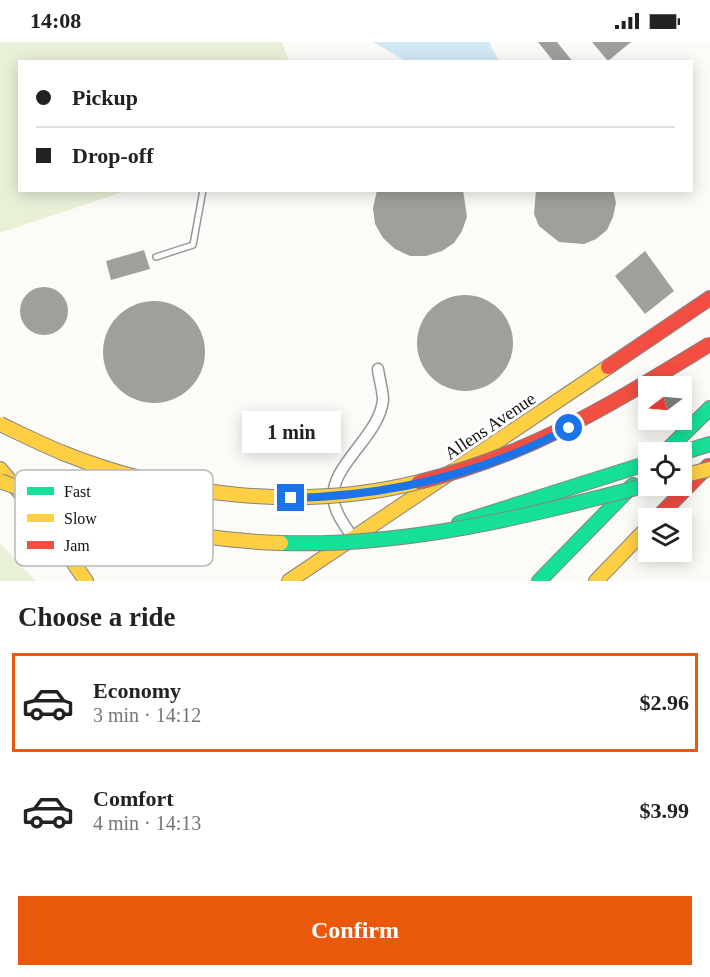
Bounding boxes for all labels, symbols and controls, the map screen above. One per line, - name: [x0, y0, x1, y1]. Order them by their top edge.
- text: 14:08: [30, 8, 81, 33]
- text: Pickup: [72, 85, 138, 110]
- text: Drop-off: [72, 143, 153, 168]
- north arrow: [638, 376, 692, 430]
- map controls: [638, 376, 692, 562]
- street label: Allens Avenue: [441, 388, 539, 464]
- callout: 1 min: [242, 411, 340, 453]
- route start: [555, 414, 582, 441]
- text: 1 min: [267, 421, 316, 443]
- button: locate: [638, 442, 692, 496]
- legend: [15, 470, 213, 566]
- text: Fast: [64, 483, 91, 500]
- route end: [277, 484, 304, 511]
- button: layers: [638, 508, 692, 562]
- text: Slow: [64, 510, 97, 527]
- text: Jam: [64, 537, 90, 554]
- text: Choose a ride: [18, 602, 176, 632]
- icon: car: [21, 676, 75, 730]
- text: Economy: [93, 678, 181, 703]
- text: $2.96: [640, 690, 689, 715]
- text: 3 min · 14:12: [93, 704, 201, 726]
- icon: car: [21, 784, 75, 838]
- text: Comfort: [93, 786, 174, 811]
- text: $3.99: [640, 798, 689, 823]
- text: 4 min · 14:13: [93, 812, 201, 834]
- button: Confirm: [18, 896, 692, 965]

